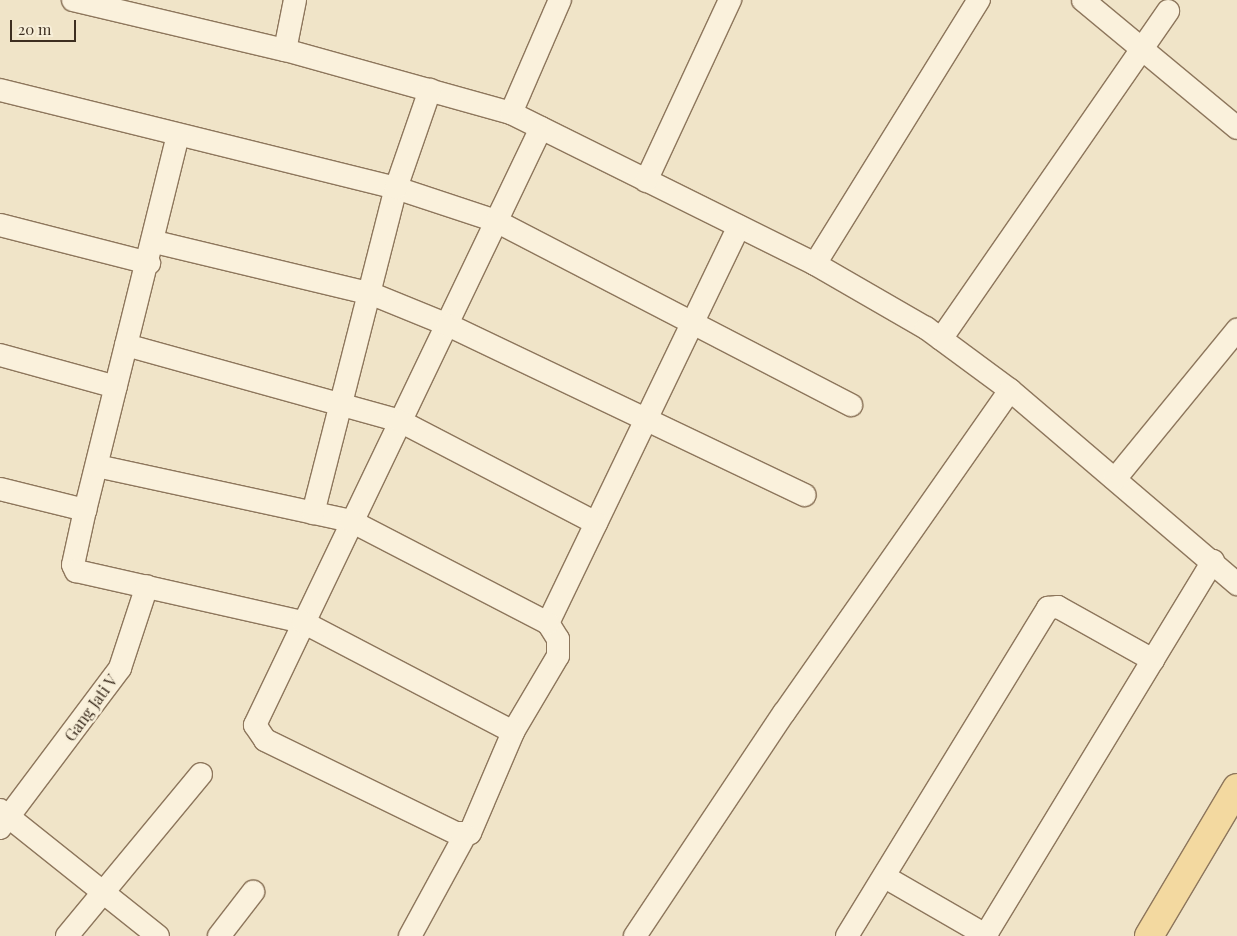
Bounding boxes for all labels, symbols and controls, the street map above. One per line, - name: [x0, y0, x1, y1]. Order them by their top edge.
- scale bar: [12, 10, 79, 42]
- text: 20 m: [18, 19, 51, 39]
- street label: Gang Jati V: [60, 671, 122, 745]

